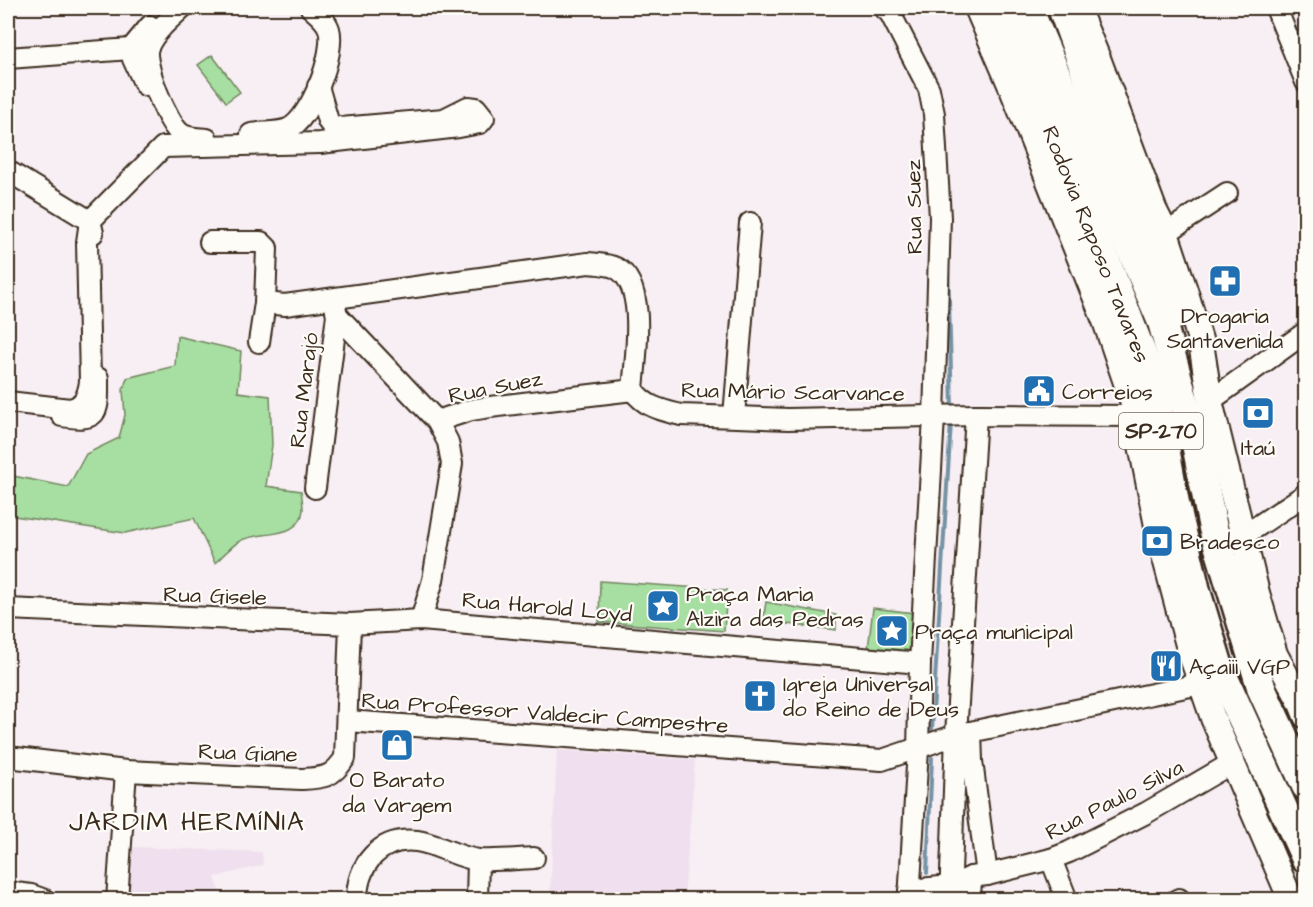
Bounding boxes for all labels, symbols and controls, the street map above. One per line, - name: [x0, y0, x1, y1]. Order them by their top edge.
- street label: Rodovia Raposo Tavares: [1034, 122, 1157, 368]
- street label: Rua Suez: [898, 159, 931, 255]
- pharmacy icon: Drogaria Santavenida: [1207, 263, 1243, 299]
- place label: Drogaria Santavenida: [1167, 301, 1283, 357]
- street label: Rua Marajó: [282, 330, 327, 450]
- street label: Rua Suez: [446, 363, 545, 412]
- public building icon: Correios: [1021, 373, 1057, 409]
- street label: Rua Mário Scarvance: [681, 375, 905, 410]
- place label: Correios: [1062, 377, 1153, 408]
- bank icon: Itaú: [1240, 395, 1276, 431]
- road number: SP-270: [1119, 413, 1203, 449]
- place label: Itaú: [1241, 433, 1275, 464]
- bank icon: Bradesco: [1139, 523, 1175, 559]
- place label: Bradesco: [1180, 527, 1280, 558]
- street label: Rua Gisele: [163, 579, 267, 614]
- place label: Praça Maria Alzira das Pedras: [686, 579, 864, 635]
- street label: Rua Harold Loyd: [461, 585, 633, 631]
- place icon: Praça Maria Alzira das Pedras: [645, 588, 681, 624]
- place icon: Praça municipal: [874, 613, 910, 649]
- place label: Praça municipal: [915, 617, 1073, 648]
- restaurant icon: Açaiii VGP: [1148, 648, 1184, 684]
- place label: Açaiii VGP: [1189, 652, 1290, 683]
- place label: Igreja Universal do Reino de Deus: [783, 669, 959, 725]
- church icon: Igreja Universal do Reino de Deus: [742, 678, 778, 714]
- street label: Rua Professor Valdecir Campestre: [360, 685, 729, 742]
- shop icon: O Barato da Vargem: [379, 727, 415, 763]
- street label: Rua Giane: [198, 736, 298, 771]
- street label: Rua Paulo Silva: [1040, 752, 1189, 849]
- place label: O Barato da Vargem: [343, 765, 451, 822]
- district label: JARDIM HERMÍNIA: [69, 804, 305, 840]

